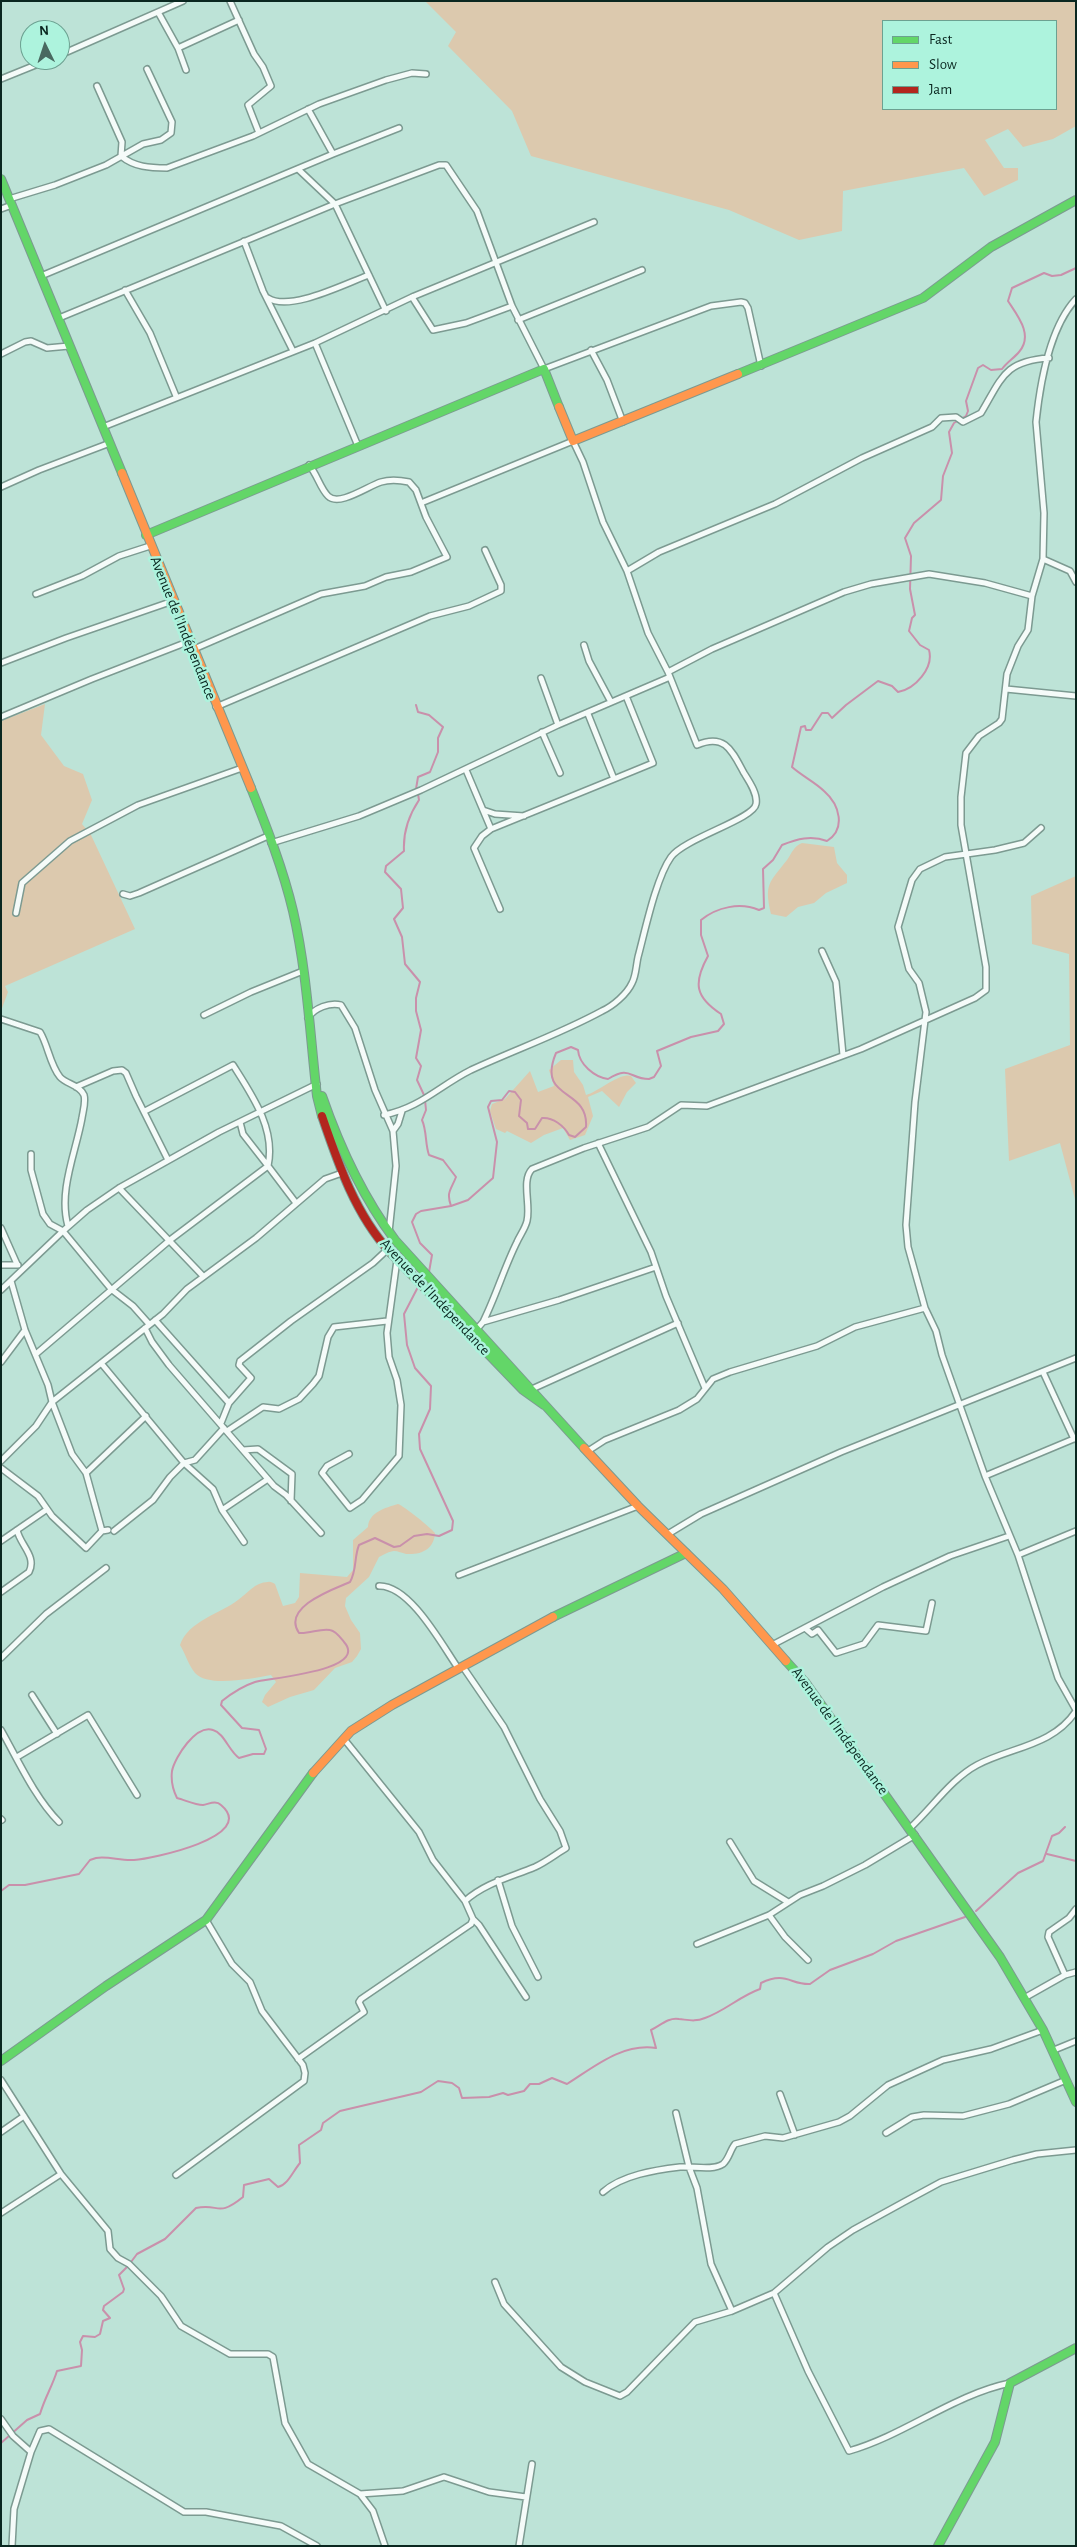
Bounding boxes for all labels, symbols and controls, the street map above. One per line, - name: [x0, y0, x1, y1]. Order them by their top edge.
- north arrow: [20, 20, 70, 70]
- legend: [882, 20, 1057, 110]
- text: N: [39, 24, 49, 38]
- text: Fast: [929, 32, 952, 47]
- text: Slow: [929, 57, 957, 72]
- text: Jam: [929, 82, 952, 97]
- street label: Avenue de l'Indépendance: [146, 554, 220, 702]
- street label: Avenue de l'Indépendance: [376, 1235, 494, 1359]
- street label: Avenue de l'Indépendance: [788, 1664, 892, 1798]

